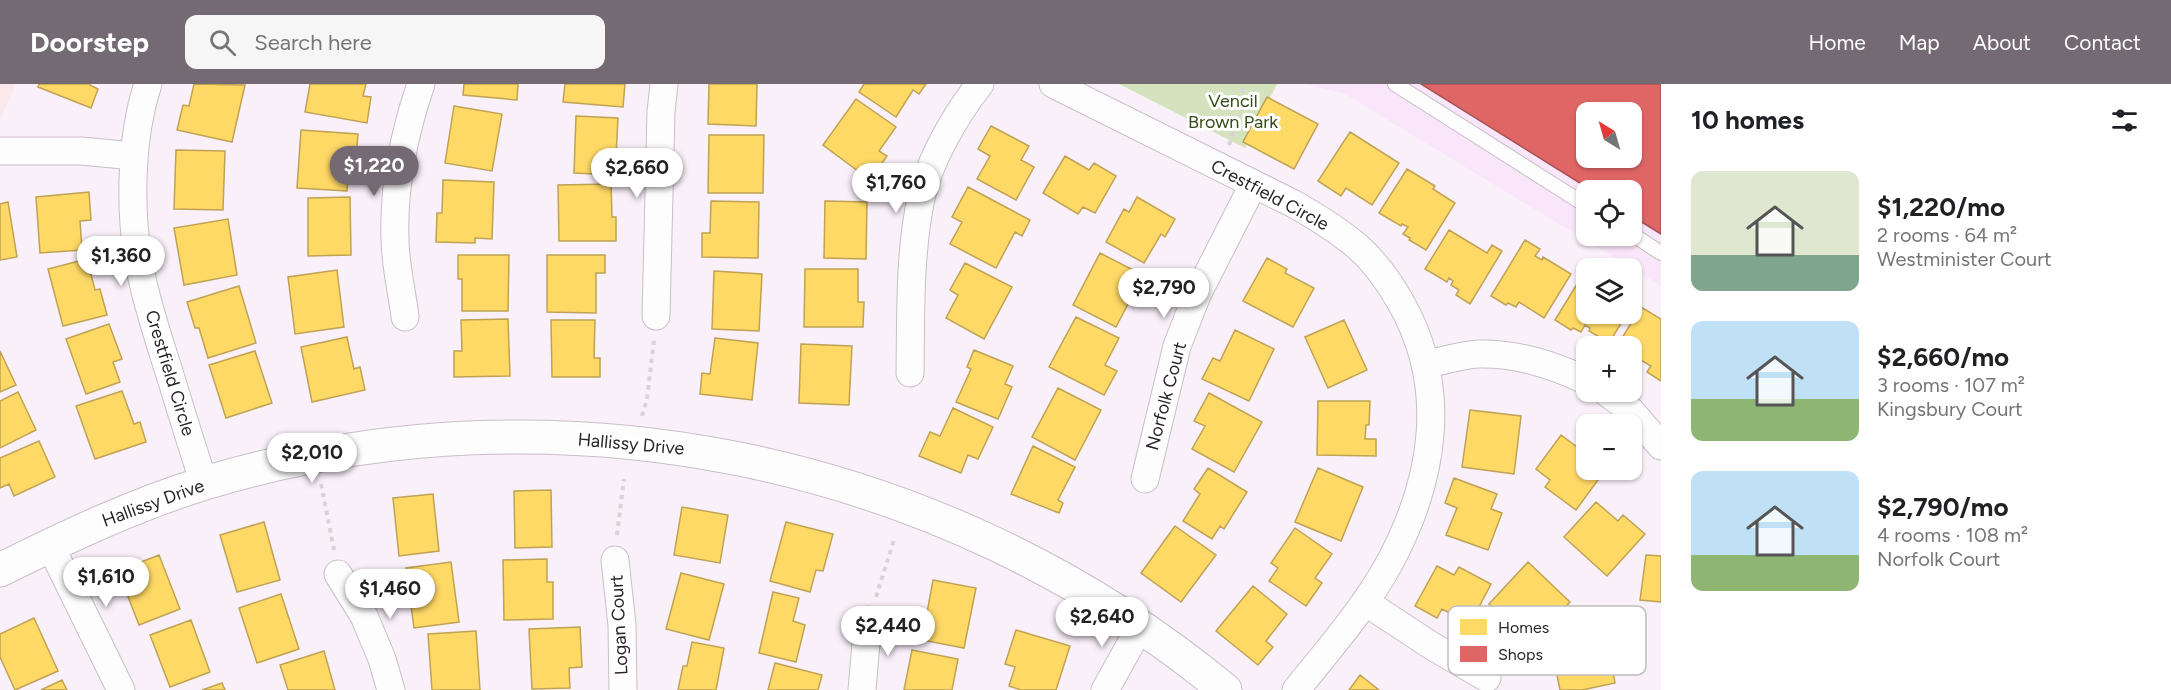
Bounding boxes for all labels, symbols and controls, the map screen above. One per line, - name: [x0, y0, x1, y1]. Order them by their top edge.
- search box: [185, 15, 605, 69]
- text: Doorstep: [30, 25, 149, 59]
- icon: search: [206, 26, 239, 59]
- text: Search here: [254, 29, 372, 56]
- text: Home: [1809, 30, 1866, 55]
- text: Map: [1899, 30, 1940, 55]
- text: About: [1973, 30, 2031, 55]
- text: Contact: [2064, 30, 2141, 55]
- park label: Vencil Brown Park: [1188, 90, 1278, 133]
- north arrow: [1576, 102, 1642, 168]
- map controls: [1576, 102, 1642, 480]
- text: 10 homes: [1691, 104, 1804, 136]
- icon: filters: [2108, 104, 2141, 137]
- pin: $1,220: [325, 146, 423, 197]
- pin: $2,660: [588, 148, 686, 199]
- text: $1,220: [344, 153, 404, 177]
- text: $2,660: [605, 155, 669, 179]
- street label: Crestfield Circle: [1207, 155, 1333, 235]
- pin: $1,760: [847, 163, 945, 214]
- text: $1,760: [866, 170, 926, 194]
- button: locate: [1576, 180, 1642, 246]
- text: $1,220/mo: [1877, 191, 2005, 223]
- icon: home: [1739, 195, 1811, 267]
- text: 2 rooms · 64 m²: [1877, 223, 2017, 247]
- pin: $1,360: [72, 236, 170, 287]
- text: $1,360: [91, 243, 151, 267]
- text: Westminister Court: [1877, 247, 2052, 271]
- button: layers: [1576, 258, 1642, 324]
- pin: $2,790: [1115, 268, 1213, 319]
- text: $2,790: [1132, 275, 1196, 299]
- street label: Crestfield Circle: [140, 307, 200, 439]
- button: +: [1576, 336, 1642, 402]
- street label: Norfolk Court: [1141, 339, 1191, 452]
- text: $2,660/mo: [1877, 341, 2009, 373]
- icon: home: [1739, 345, 1811, 417]
- text: 3 rooms · 107 m²: [1877, 373, 2025, 397]
- text: Kingsbury Court: [1877, 397, 2023, 421]
- button: −: [1576, 414, 1642, 480]
- street label: Hallissy Drive: [577, 428, 685, 460]
- pin: $2,010: [263, 433, 361, 484]
- text: $2,010: [281, 440, 343, 464]
- street label: Hallissy Drive: [99, 474, 207, 532]
- text: $2,790/mo: [1877, 491, 2009, 523]
- icon: home: [1739, 495, 1811, 567]
- text: 4 rooms · 108 m²: [1877, 523, 2028, 547]
- text: Norfolk Court: [1877, 547, 2000, 571]
- pin: $1,610: [57, 557, 155, 608]
- text: $1,610: [77, 564, 135, 588]
- pin: $1,460: [341, 569, 439, 620]
- street label: Logan Court: [605, 574, 633, 676]
- text: $1,460: [359, 576, 421, 600]
- pin: $2,640: [1053, 597, 1151, 648]
- text: $2,640: [1069, 604, 1135, 628]
- pin: $2,440: [839, 606, 937, 657]
- legend: [1448, 606, 1646, 675]
- text: $2,440: [855, 613, 921, 637]
- text: Homes: [1498, 618, 1549, 637]
- text: Shops: [1498, 645, 1543, 664]

